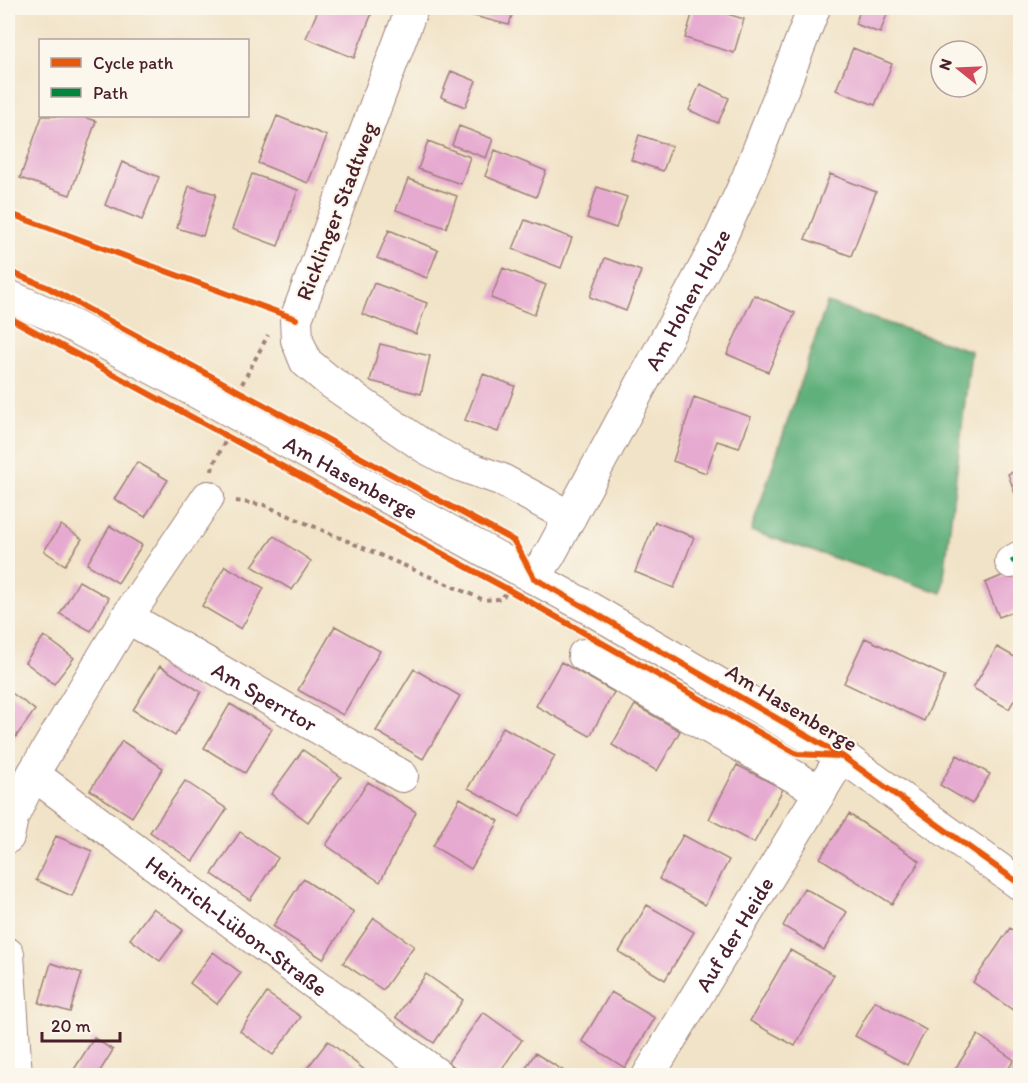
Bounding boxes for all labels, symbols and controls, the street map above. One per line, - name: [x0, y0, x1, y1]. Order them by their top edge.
- legend: [39, 39, 249, 117]
- north arrow: [929, 39, 989, 99]
- text: Cycle path: [93, 52, 174, 74]
- text: N: [935, 56, 956, 73]
- text: Path: [93, 82, 128, 104]
- street label: Ricklinger Stadtweg: [290, 117, 383, 304]
- street label: Am Hohen Holze: [639, 225, 737, 375]
- street label: Am Hasenberge: [279, 430, 423, 525]
- street label: Am Sperrtor: [207, 656, 322, 738]
- street label: Am Hasenberge: [721, 657, 863, 757]
- street label: Heinrich-Lübon-Straße: [140, 850, 333, 1002]
- street label: Auf der Heide: [689, 872, 780, 997]
- scale bar: [42, 1005, 120, 1043]
- text: 20 m: [51, 1015, 91, 1037]

